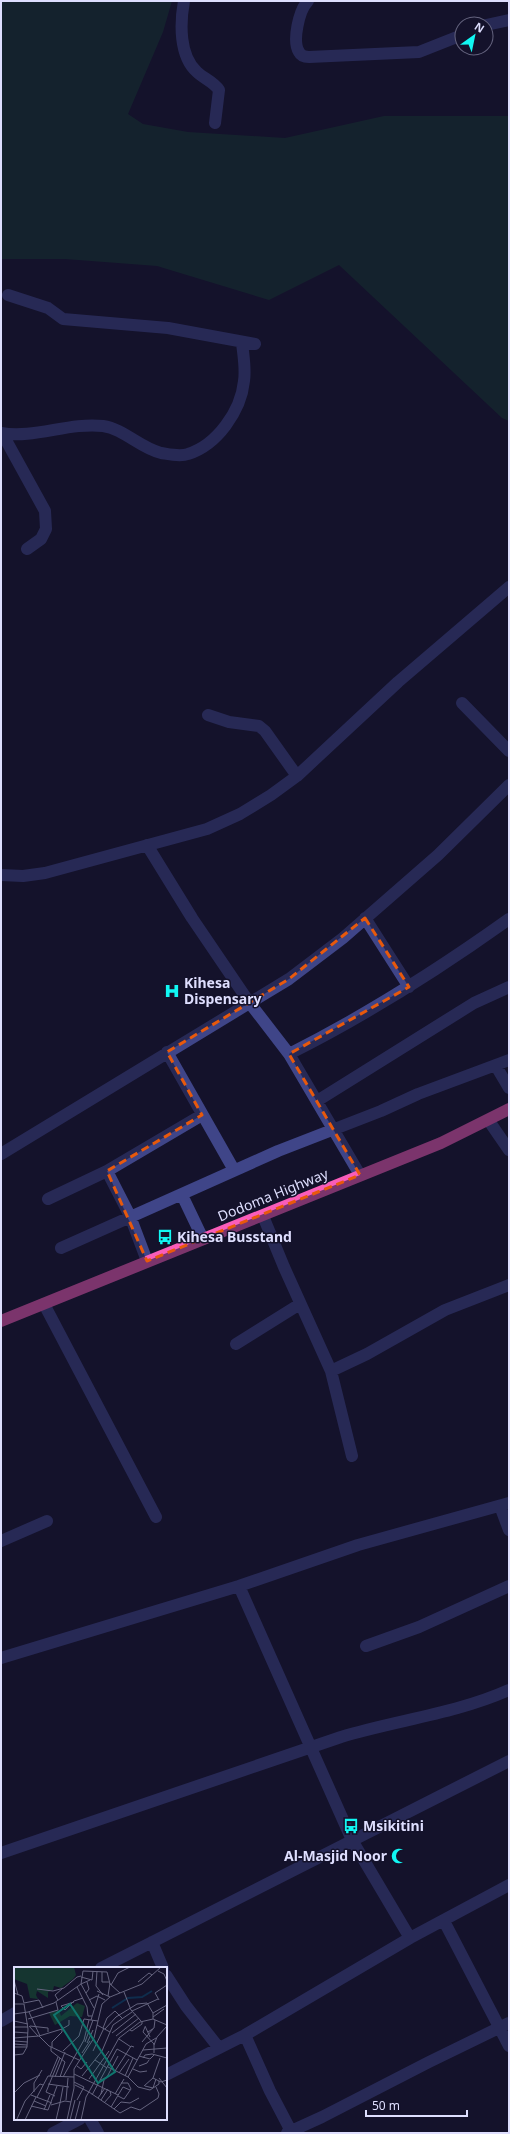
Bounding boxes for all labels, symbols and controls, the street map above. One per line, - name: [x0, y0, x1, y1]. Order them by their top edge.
- north arrow: [454, 16, 494, 56]
- text: N: [472, 18, 488, 36]
- place label: Kihesa Dispensary: [184, 973, 261, 1008]
- hospital icon: Kihesa Dispensary: [163, 982, 181, 1000]
- street label: Dodoma Highway: [215, 1163, 332, 1225]
- place label: Kihesa Busstand: [177, 1227, 292, 1246]
- bus stop icon: Kihesa Busstand: [156, 1228, 174, 1246]
- place label: Msikitini: [363, 1816, 424, 1835]
- bus stop icon: Msikitini: [342, 1817, 360, 1835]
- place label: Al-Masjid Noor: [284, 1846, 388, 1865]
- mosque icon: Al-Masjid Noor: [390, 1847, 408, 1865]
- inset map: [14, 1967, 167, 2120]
- scale bar: [366, 2092, 467, 2118]
- text: 50 m: [372, 2097, 400, 2114]

